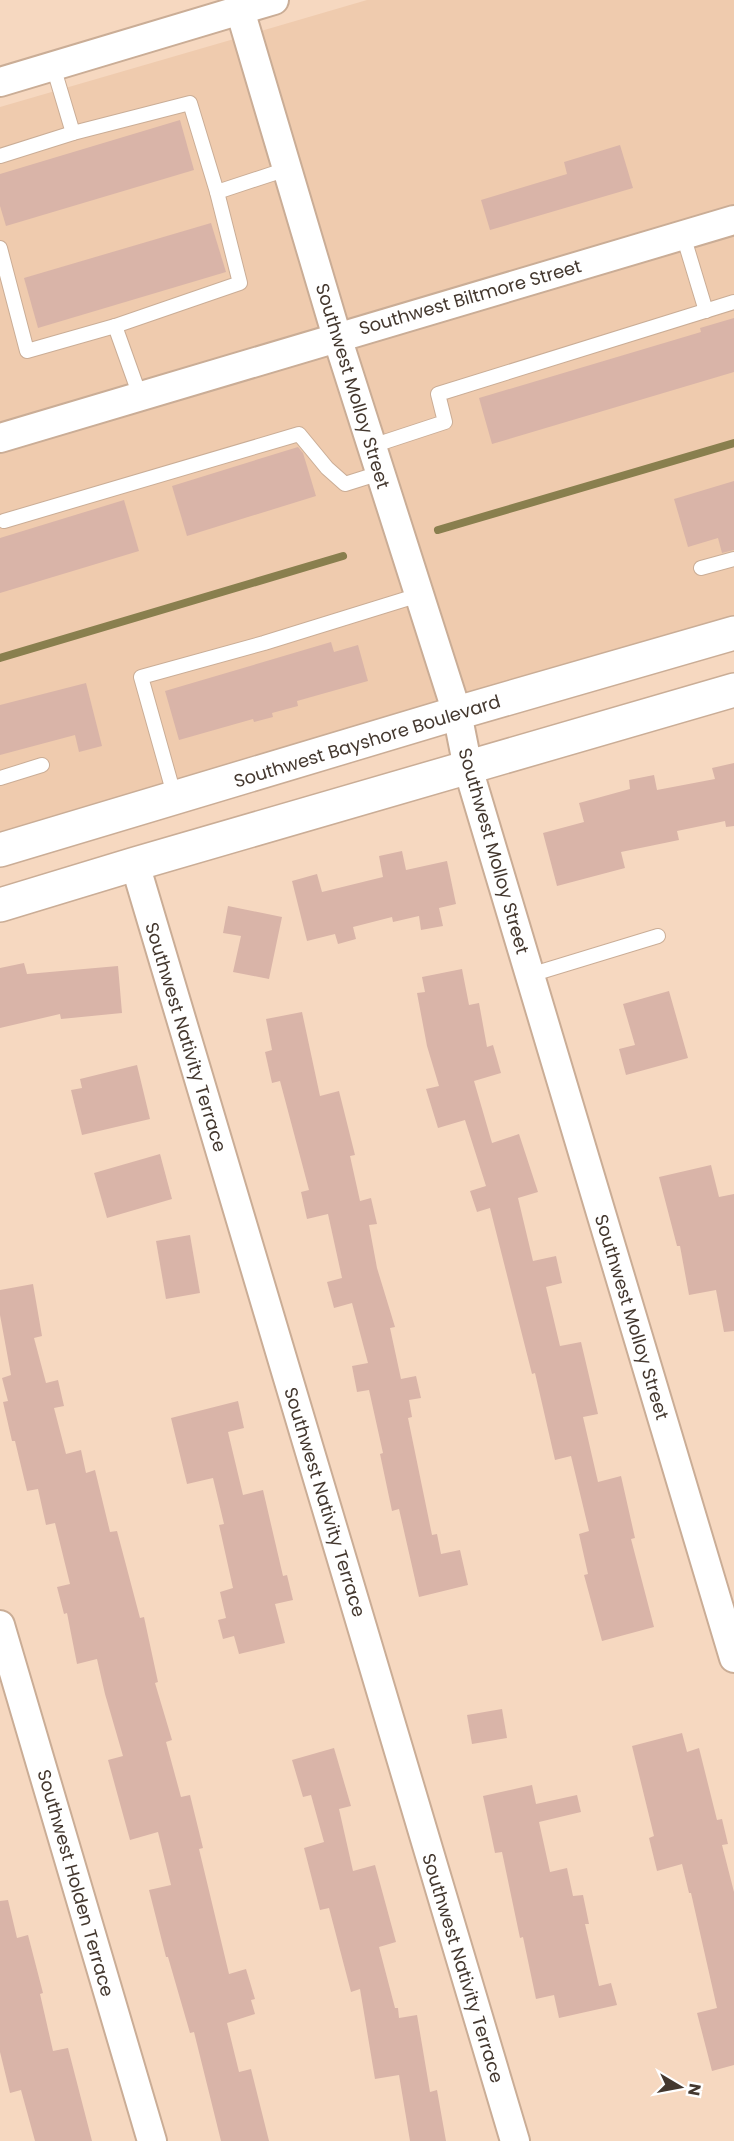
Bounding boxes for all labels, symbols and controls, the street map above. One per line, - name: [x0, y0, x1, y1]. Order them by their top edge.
- street label: Southwest Biltmore Street: [356, 253, 584, 341]
- street label: Southwest Molloy Street: [310, 280, 396, 492]
- street label: Southwest Bayshore Boulevard: [231, 688, 503, 794]
- street label: Southwest Molloy Street: [453, 745, 535, 957]
- street label: Southwest Nativity Terrace: [139, 919, 233, 1155]
- street label: Southwest Molloy Street: [589, 1211, 675, 1423]
- street label: Southwest Nativity Terrace: [278, 1384, 372, 1620]
- street label: Southwest Holden Terrace: [32, 1767, 120, 1999]
- street label: Southwest Nativity Terrace: [416, 1850, 510, 2086]
- north arrow: [650, 2057, 710, 2117]
- text: N: [682, 2082, 707, 2097]

